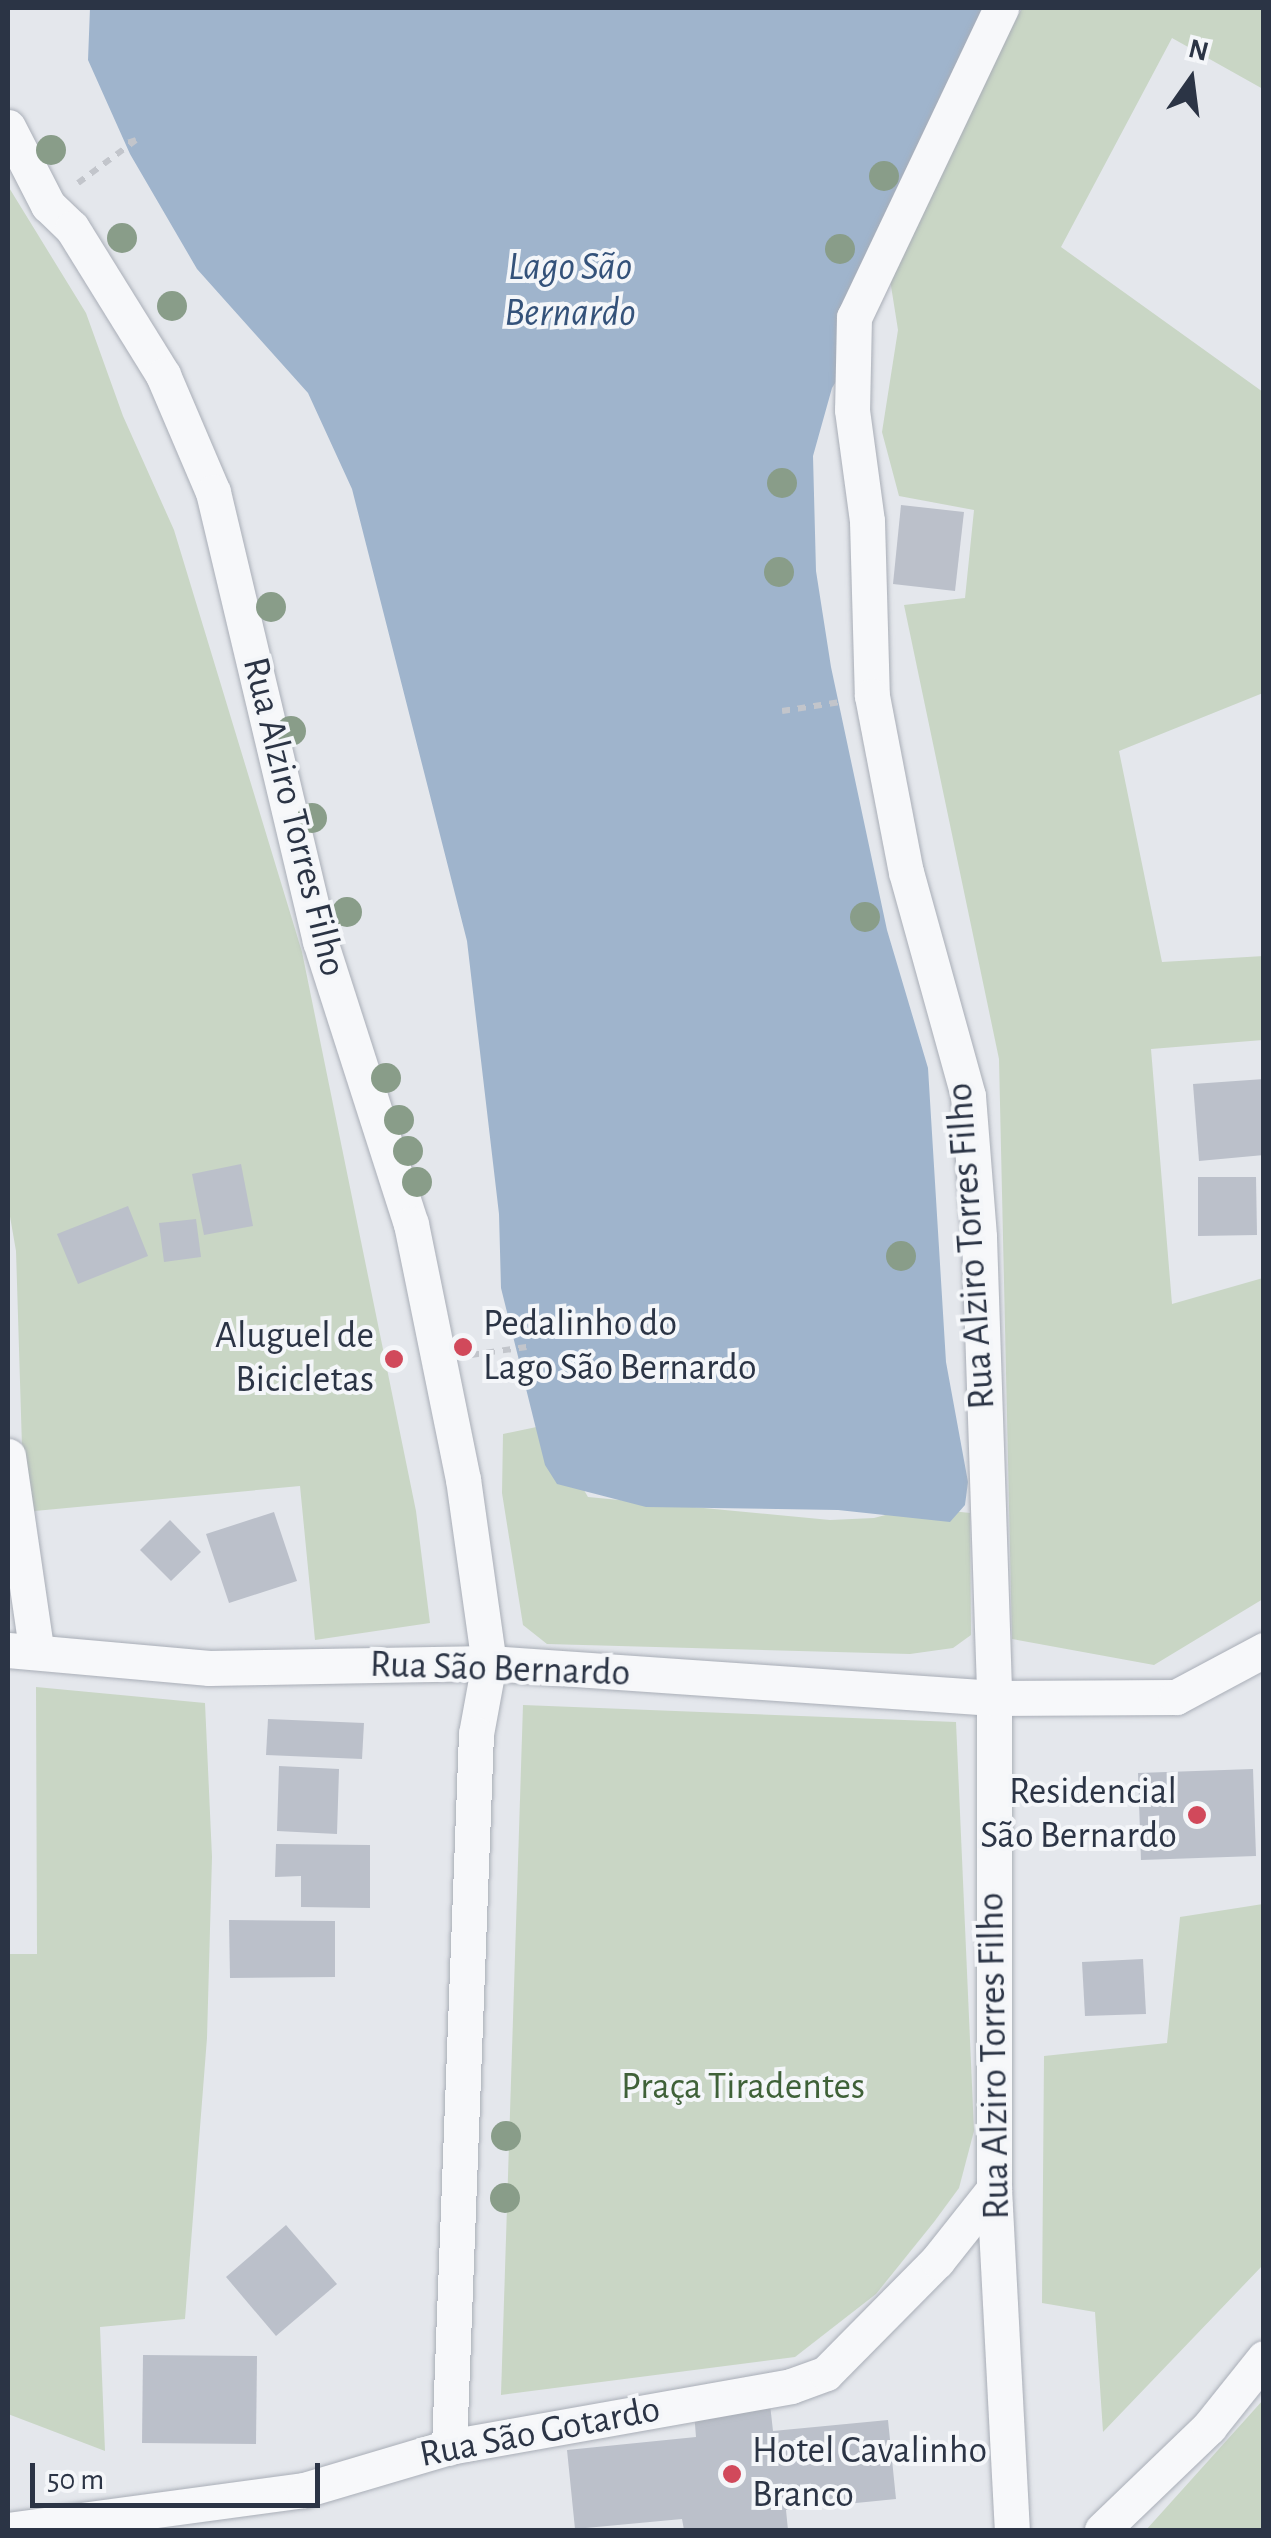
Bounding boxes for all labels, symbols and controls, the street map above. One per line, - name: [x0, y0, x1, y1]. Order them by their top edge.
- north arrow: [1141, 30, 1241, 130]
- text: N: [1185, 35, 1211, 67]
- water label: Lago São Bernardo: [504, 243, 636, 337]
- street label: Rua Alziro Torres Filho: [231, 653, 355, 981]
- street label: Rua Alziro Torres Filho: [938, 1081, 1006, 1411]
- place label: Pedalinho do Lago São Bernardo: [483, 1302, 757, 1392]
- place label: Aluguel de Bicicletas: [215, 1314, 374, 1404]
- marker: Pedalinho do Lago São Bernardo: [452, 1336, 474, 1358]
- marker: Aluguel de Bicicletas: [383, 1348, 405, 1370]
- street label: Rua São Bernardo: [369, 1643, 631, 1697]
- place label: Residencial São Bernardo: [980, 1770, 1177, 1860]
- marker: Residencial São Bernardo: [1186, 1804, 1208, 1826]
- street label: Rua Alziro Torres Filho: [969, 1892, 1021, 2220]
- park label: Praça Tiradentes: [621, 2065, 865, 2111]
- street label: Rua São Gotardo: [416, 2387, 664, 2479]
- place label: Hotel Cavalinho Branco: [752, 2429, 987, 2518]
- scale bar: [35, 2443, 325, 2505]
- marker: Hotel Cavalinho Branco: [721, 2463, 743, 2485]
- text: 50 m: [47, 2465, 104, 2495]

